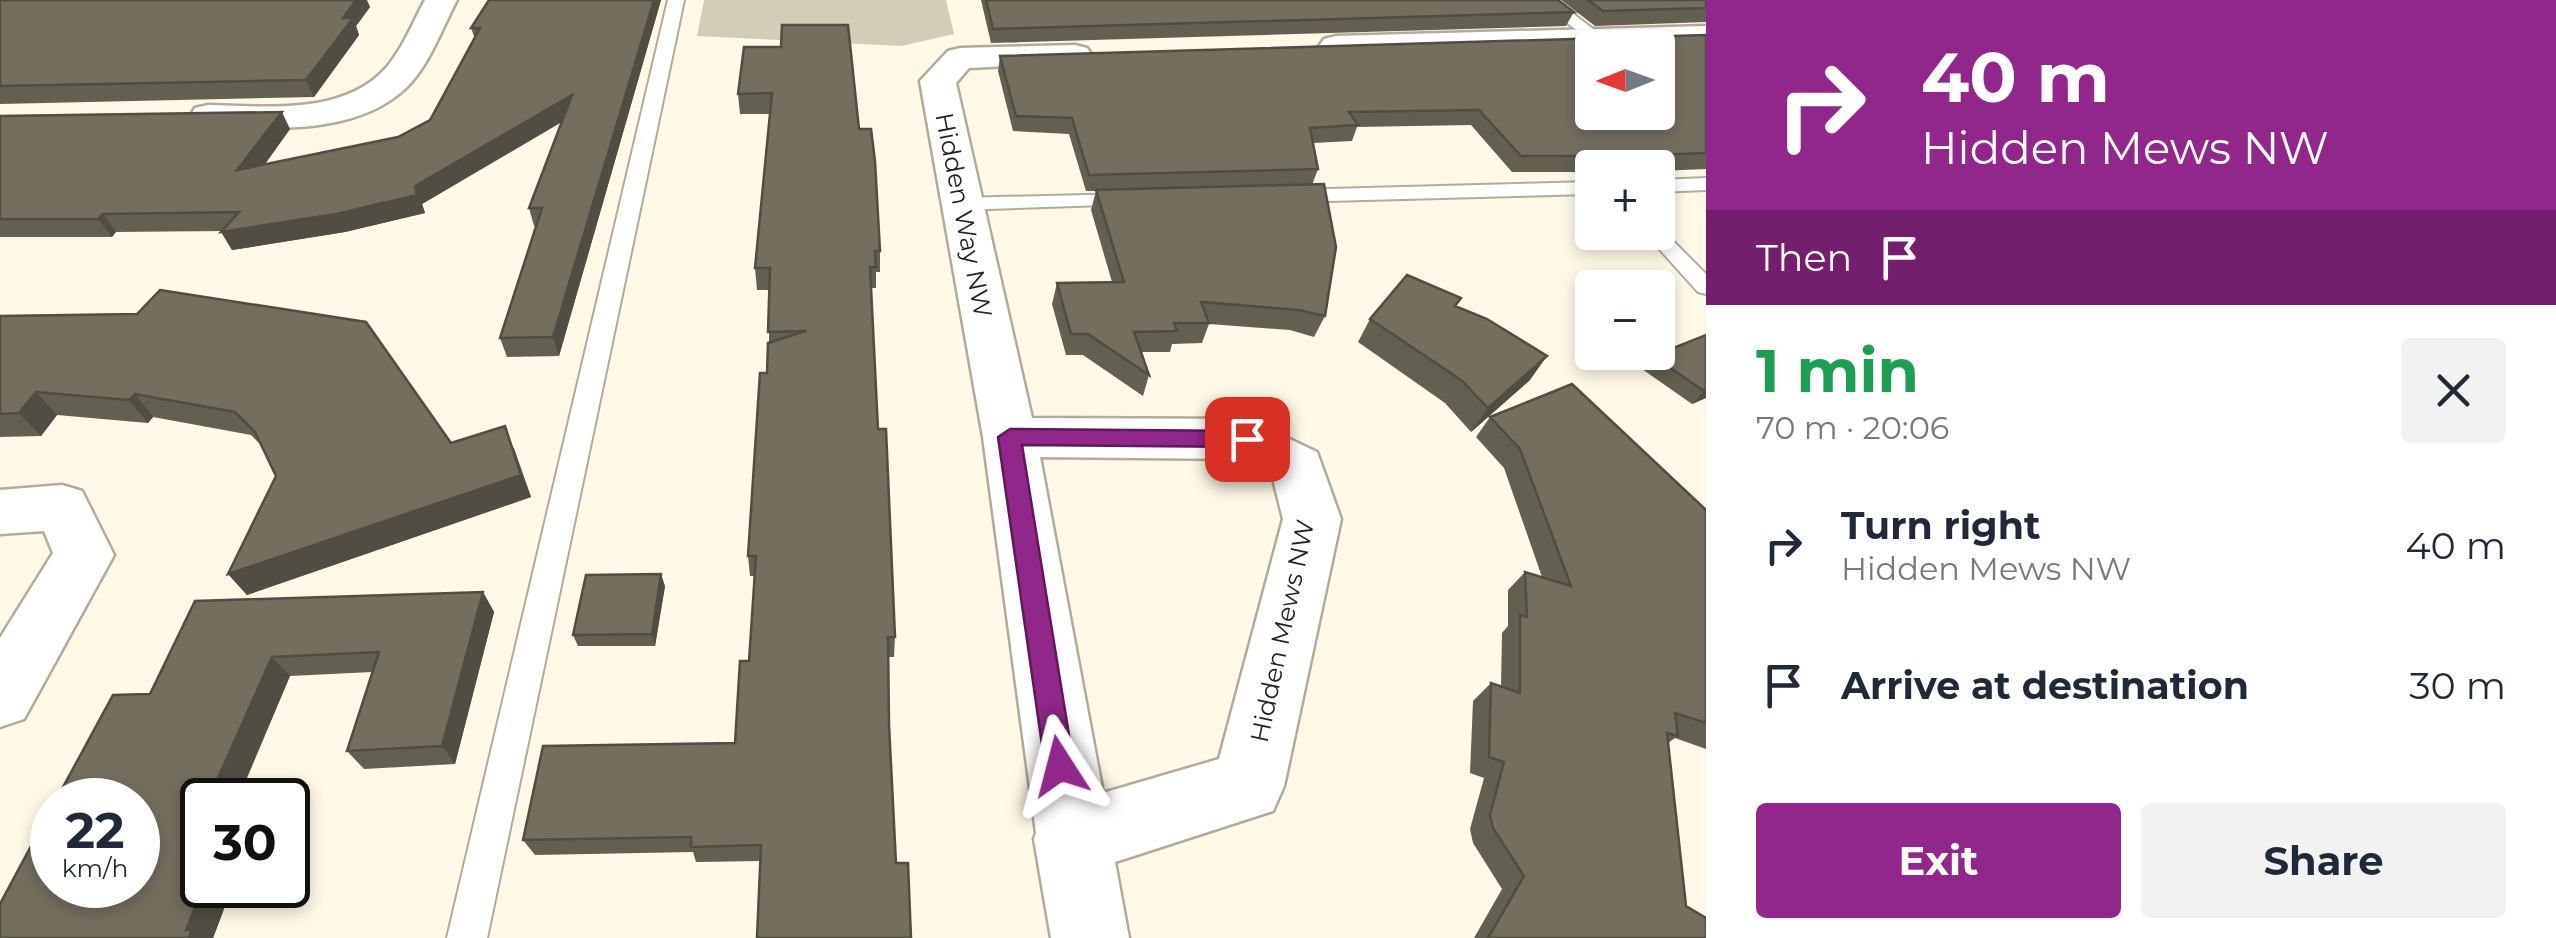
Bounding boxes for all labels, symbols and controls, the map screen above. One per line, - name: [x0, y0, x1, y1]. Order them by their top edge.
- north arrow: [1575, 30, 1675, 130]
- map controls: [1575, 30, 1675, 370]
- text: 40 m: [1921, 34, 2110, 120]
- icon: right: [1756, 40, 1886, 170]
- street label: Hidden Way NW: [929, 110, 999, 320]
- text: Hidden Mews NW: [1921, 120, 2329, 175]
- button: +: [1575, 150, 1675, 250]
- icon: arrive: [1872, 230, 1927, 285]
- text: Then: [1756, 234, 1852, 281]
- button: −: [1575, 270, 1675, 370]
- text: 1 min: [1756, 334, 1919, 407]
- button: close: [2401, 338, 2506, 443]
- pin: [1205, 397, 1290, 482]
- text: 70 m · 20:06: [1756, 408, 1949, 447]
- icon: arrive: [1220, 412, 1275, 467]
- text: Turn right: [1841, 502, 2040, 549]
- street label: Hidden Mews NW: [1244, 517, 1320, 745]
- icon: right: [1756, 518, 1811, 573]
- text: 40 m: [2405, 522, 2506, 569]
- text: Hidden Mews NW: [1841, 549, 2131, 588]
- icon: arrive: [1756, 658, 1811, 713]
- text: Arrive at destination: [1841, 662, 2249, 709]
- text: 30 m: [2409, 662, 2506, 709]
- position arrow: [1008, 714, 1112, 818]
- speed limit sign: 30: [180, 778, 310, 908]
- text: 22: [66, 800, 125, 861]
- button: Exit: [1756, 803, 2121, 918]
- button: Share: [2141, 803, 2506, 918]
- text: km/h: [62, 853, 128, 883]

